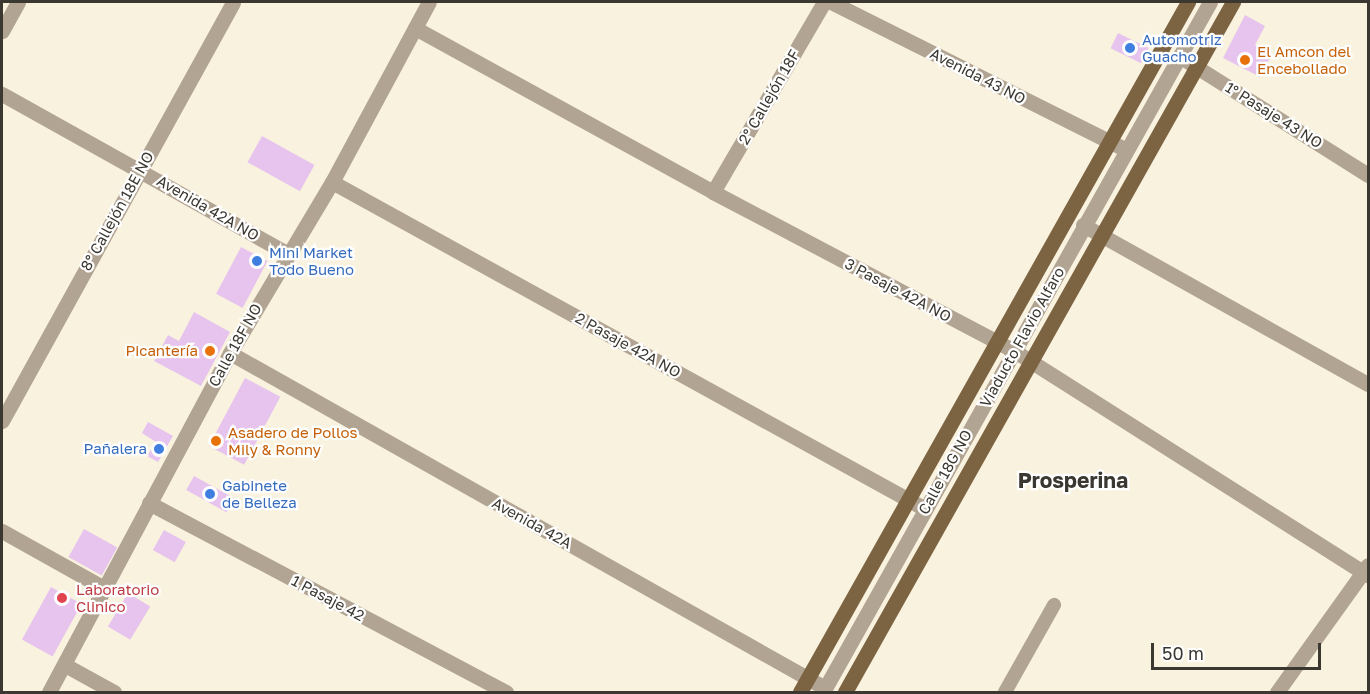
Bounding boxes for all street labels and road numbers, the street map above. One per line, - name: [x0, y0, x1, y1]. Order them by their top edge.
- street label: Avenida 43 NO: [927, 44, 1029, 108]
- street label: 2° Callejón 18F: [735, 46, 803, 148]
- street label: 1° Pasaje 43 NO: [1222, 78, 1326, 152]
- street label: 8° Callejón 18E NO: [77, 148, 157, 274]
- street label: Avenida 42A NO: [154, 172, 262, 244]
- street label: 3 Pasaje 42A NO: [842, 254, 954, 326]
- street label: Viaducto Flavio Alfaro: [976, 264, 1068, 410]
- street label: Calle 18F NO: [205, 300, 265, 390]
- street label: 2 Pasaje 42A NO: [572, 309, 684, 381]
- street label: Calle 18G NO: [914, 427, 976, 517]
- street label: Avenida 42A: [489, 494, 575, 552]
- street label: 1 Pasaje 42: [288, 571, 368, 625]

